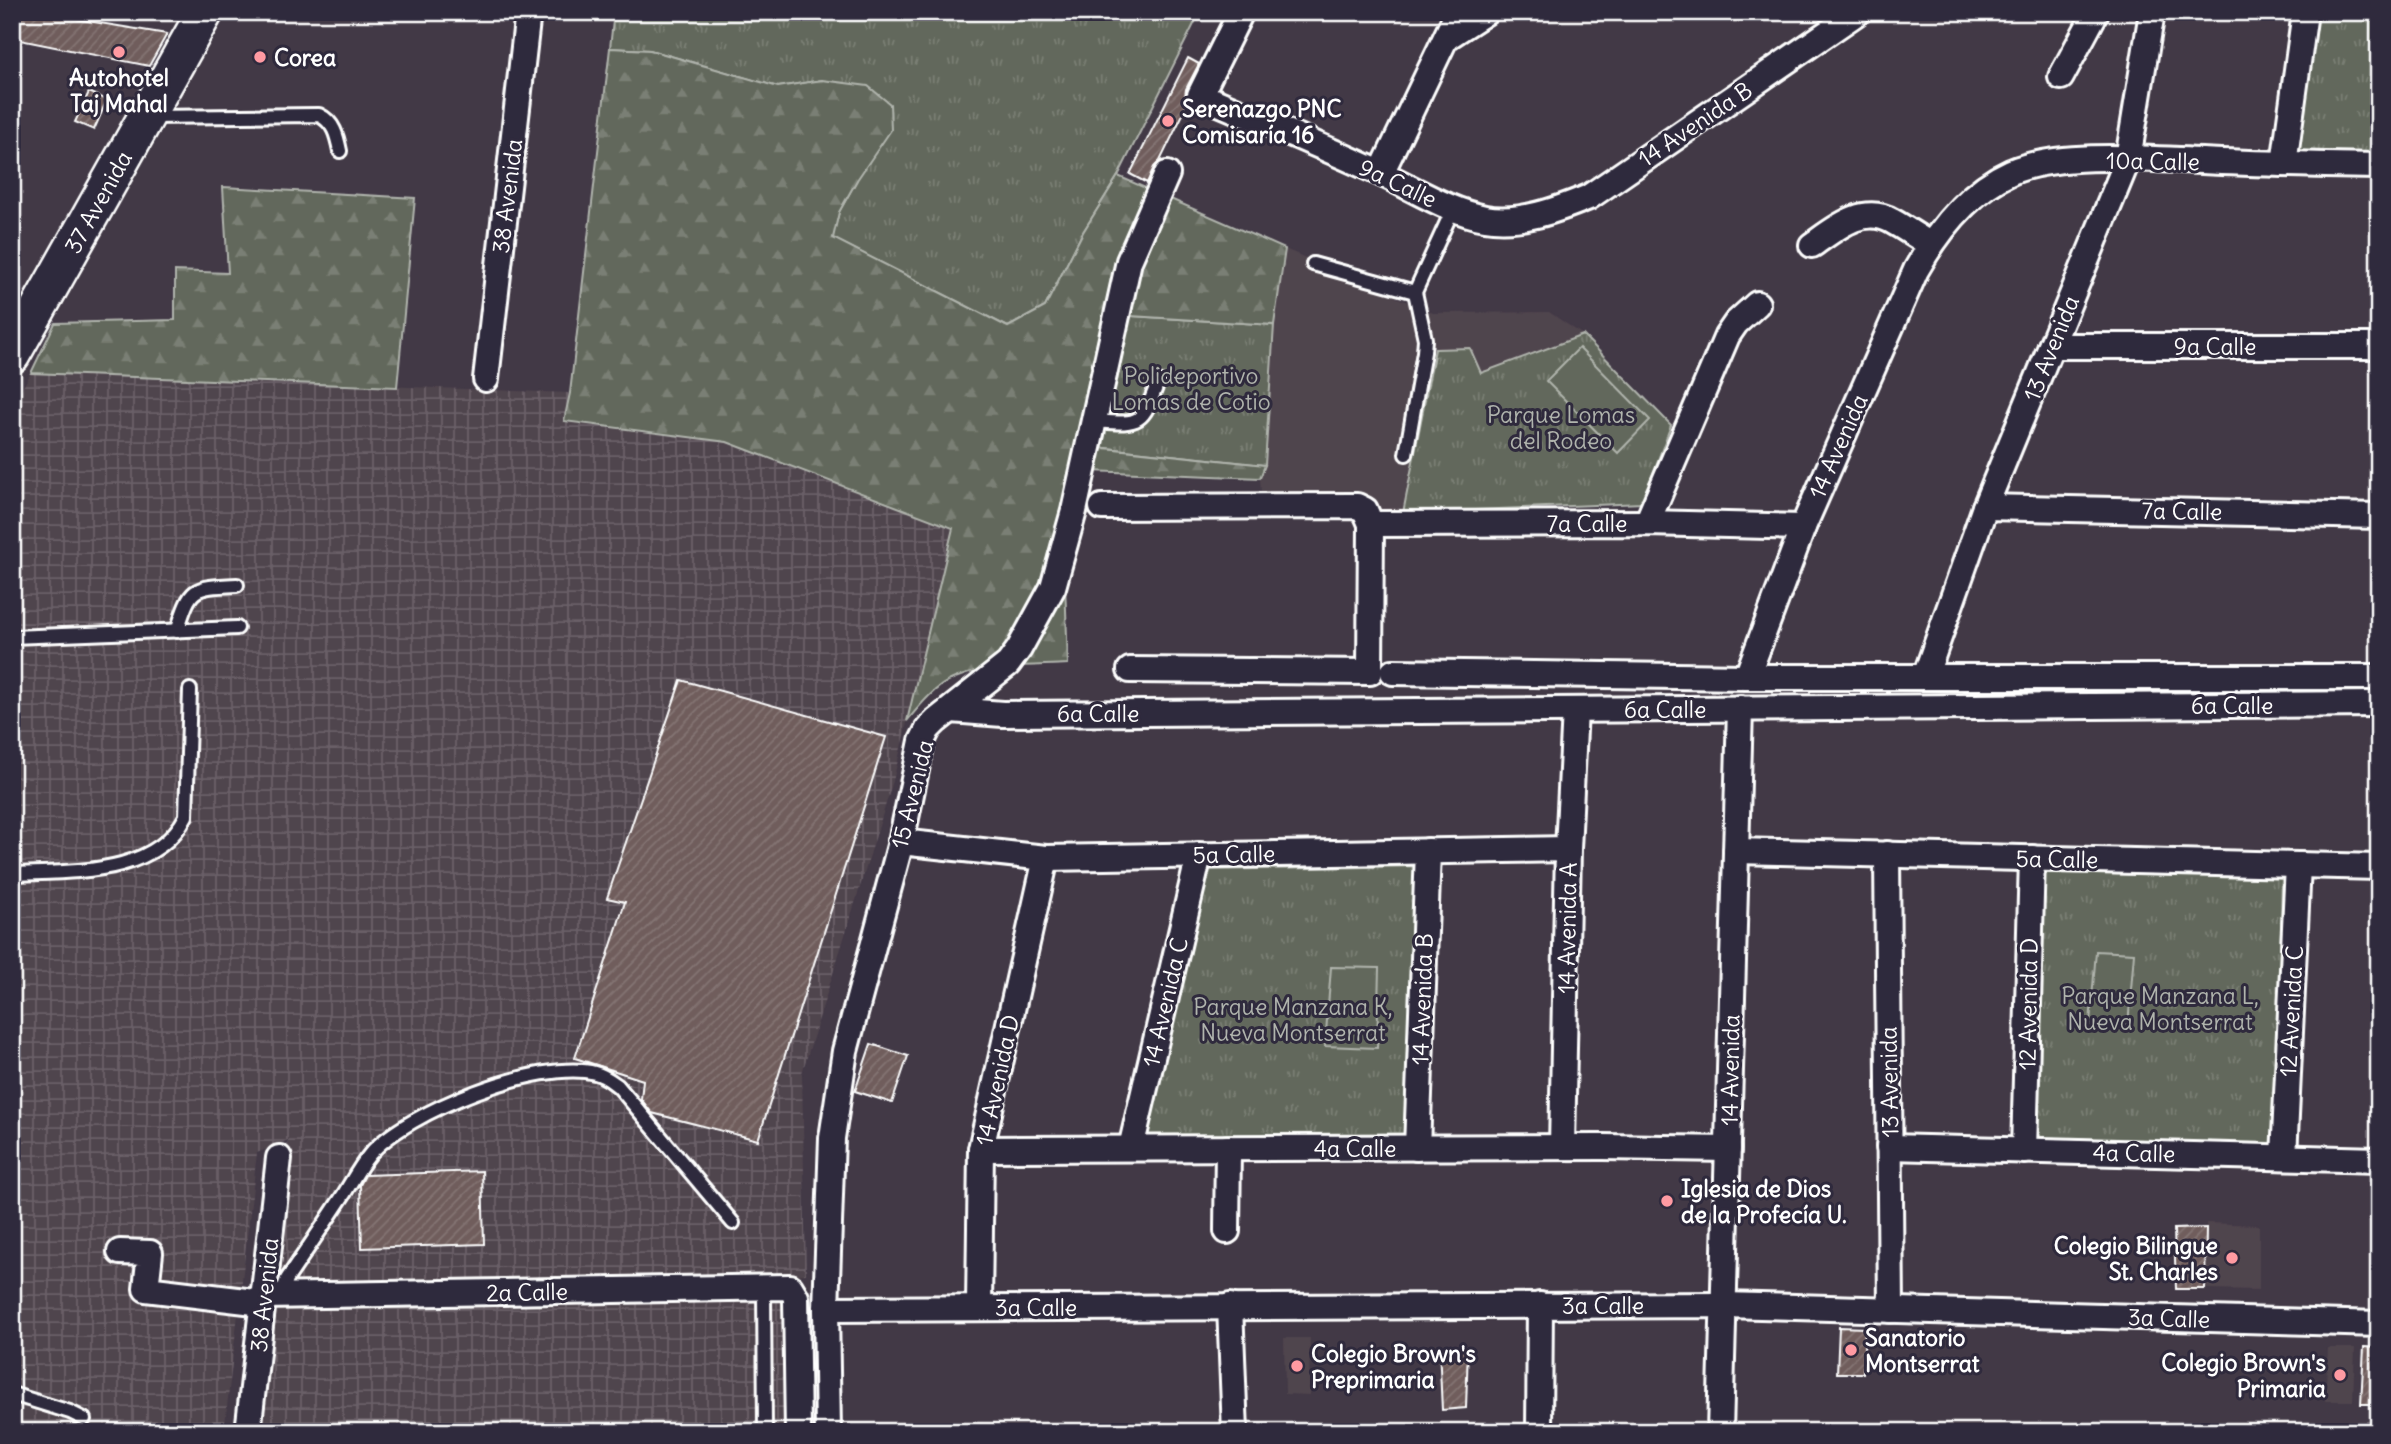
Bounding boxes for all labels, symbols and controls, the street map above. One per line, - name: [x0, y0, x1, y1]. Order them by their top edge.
- place label: Corea: [274, 43, 336, 72]
- marker: Autohotel Taj Mahal: [111, 44, 127, 60]
- marker: Corea: [252, 49, 268, 65]
- place label: Autohotel Taj Mahal: [69, 63, 169, 118]
- street label: 14 Avenida B: [1632, 75, 1758, 173]
- place label: Serenazgo PNC Comisaría 16: [1182, 94, 1342, 149]
- marker: Serenazgo PNC Comisaría 16: [1160, 113, 1176, 129]
- street label: 38 Avenida: [486, 137, 528, 255]
- street label: 37 Avenida: [58, 145, 138, 259]
- street label: 10a Calle: [2106, 146, 2200, 176]
- street label: 9a Calle: [1354, 152, 1442, 214]
- street label: 13 Avenida: [2017, 291, 2085, 405]
- street label: 9a Calle: [2174, 332, 2256, 361]
- park label: Polideportivo Lomas de Cotio: [1111, 361, 1271, 416]
- street label: 14 Avenida: [1802, 389, 1874, 503]
- park label: Parque Lomas del Rodeo: [1487, 400, 1635, 455]
- street label: 7a Calle: [2141, 496, 2223, 526]
- street label: 7a Calle: [1547, 509, 1627, 538]
- street label: 6a Calle: [2191, 691, 2273, 720]
- street label: 6a Calle: [1624, 695, 1706, 724]
- street label: 6a Calle: [1057, 699, 1139, 728]
- street label: 15 Avenida: [884, 737, 940, 851]
- street label: 5a Calle: [1192, 839, 1276, 869]
- street label: 5a Calle: [2015, 844, 2099, 874]
- street label: 14 Avenida A: [1551, 862, 1583, 994]
- street label: 14 Avenida B: [1405, 933, 1439, 1065]
- street label: 14 Avenida C: [1136, 935, 1194, 1069]
- street label: 12 Avenida D: [2012, 938, 2044, 1070]
- street label: 12 Avenida C: [2273, 945, 2309, 1077]
- park label: Parque Manzana L, Nueva Montserrat: [2061, 981, 2259, 1036]
- park label: Parque Manzana K, Nueva Montserrat: [1193, 992, 1393, 1047]
- street label: 14 Avenida D: [969, 1012, 1025, 1148]
- street label: 14 Avenida: [1715, 1014, 1745, 1126]
- street label: 13 Avenida: [1874, 1026, 1904, 1138]
- street label: 4a Calle: [1314, 1134, 1396, 1163]
- street label: 4a Calle: [2092, 1138, 2176, 1168]
- place label: Iglesia de Dios de la Profecía U.: [1681, 1174, 1847, 1229]
- marker: Iglesia de Dios de la Profecía U.: [1659, 1193, 1675, 1209]
- place label: Colegio Bilingue St. Charles: [2054, 1231, 2218, 1286]
- street label: 38 Avenida: [244, 1236, 284, 1354]
- marker: Colegio Bilingue St. Charles: [2224, 1250, 2240, 1266]
- street label: 2a Calle: [486, 1277, 568, 1307]
- street label: 3a Calle: [1562, 1291, 1644, 1320]
- street label: 3a Calle: [995, 1293, 1077, 1322]
- street label: 3a Calle: [2127, 1302, 2211, 1334]
- place label: Sanatorio Montserrat: [1865, 1323, 1980, 1378]
- place label: Colegio Brown's Preprimaria: [1311, 1339, 1476, 1394]
- marker: Sanatorio Montserrat: [1843, 1342, 1859, 1358]
- place label: Colegio Brown's Primaria: [2161, 1348, 2326, 1403]
- marker: Colegio Brown's Preprimaria: [1289, 1358, 1305, 1374]
- marker: Colegio Brown's Primaria: [2332, 1367, 2348, 1383]

